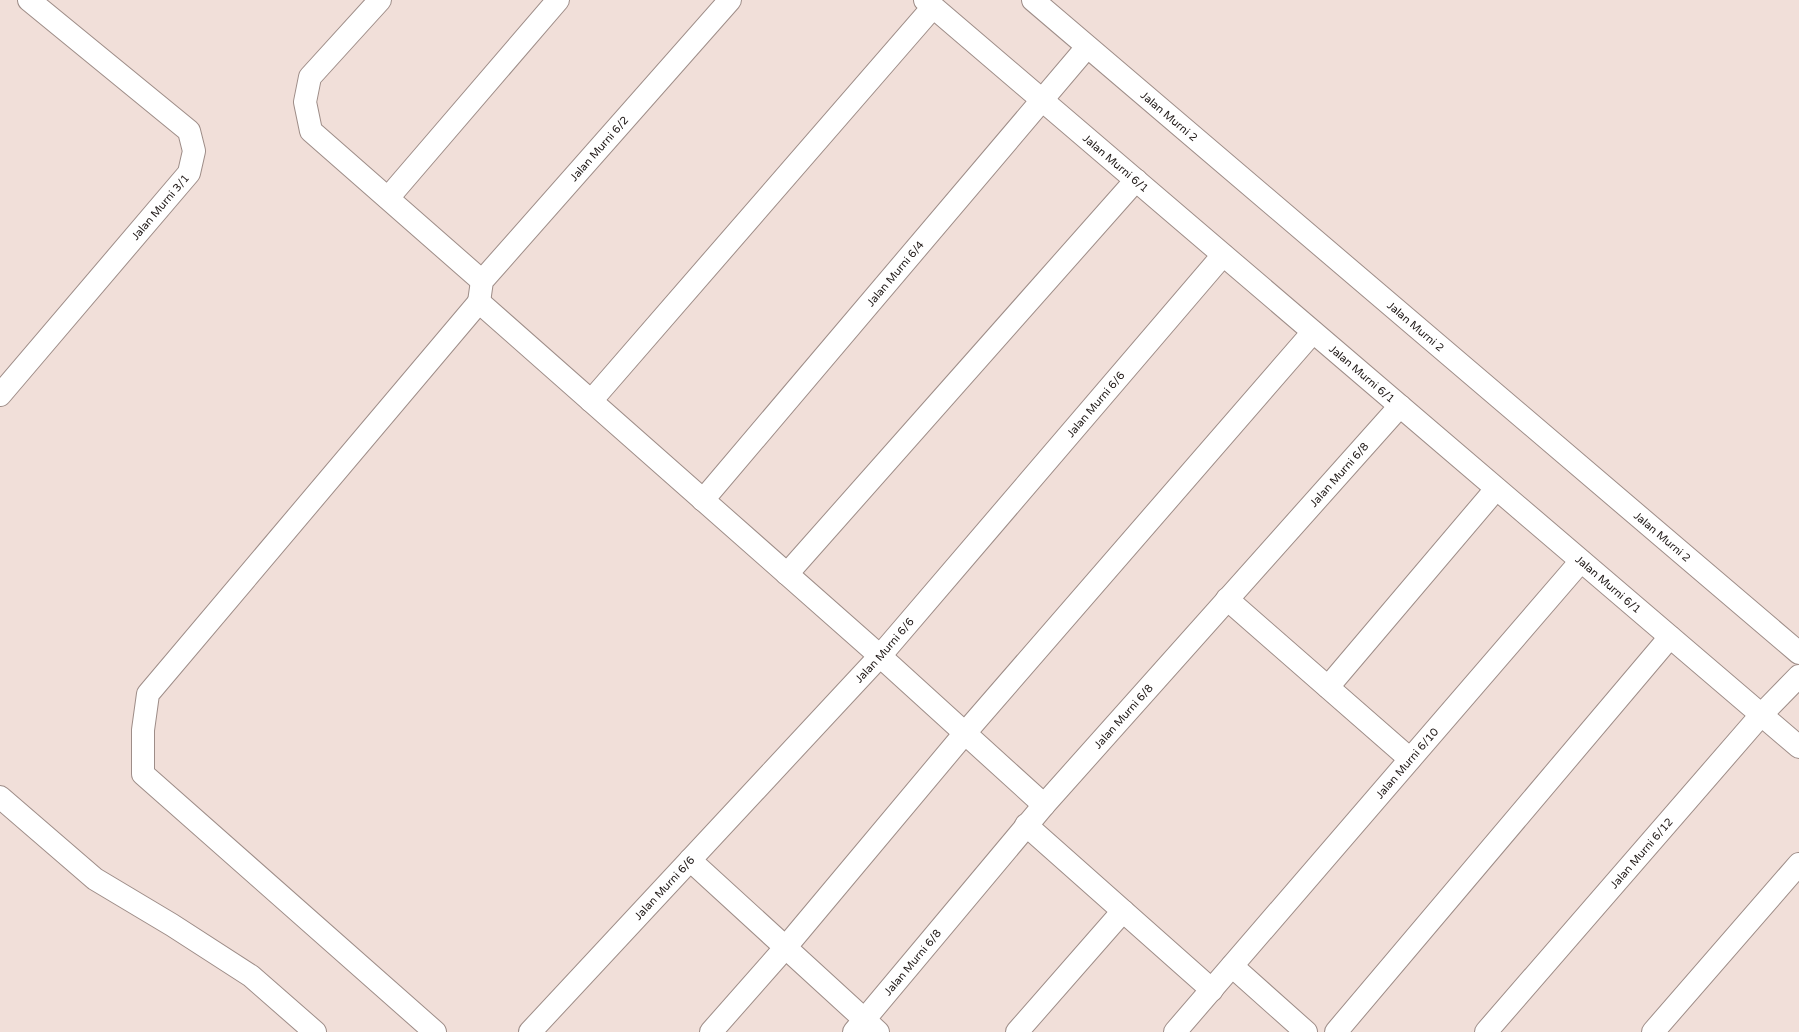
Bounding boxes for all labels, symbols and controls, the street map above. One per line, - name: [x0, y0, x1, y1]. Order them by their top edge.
- street label: Jalan Murni 2: [1138, 88, 1200, 144]
- street label: Jalan Murni 6/2: [567, 113, 631, 184]
- street label: Jalan Murni 6/1: [1080, 131, 1151, 195]
- street label: Jalan Murni 3/1: [128, 171, 192, 242]
- street label: Jalan Murni 6/4: [864, 238, 926, 309]
- street label: Jalan Murni 2: [1385, 299, 1447, 354]
- street label: Jalan Murni 6/1: [1327, 342, 1398, 405]
- street label: Jalan Murni 6/6: [1064, 369, 1127, 440]
- street label: Jalan Murni 6/8: [1307, 439, 1371, 509]
- street label: Jalan Murni 2: [1631, 509, 1693, 564]
- street label: Jalan Murni 6/1: [1573, 552, 1644, 616]
- street label: Jalan Murni 6/6: [852, 615, 916, 685]
- street label: Jalan Murni 6/8: [1091, 681, 1155, 751]
- street label: Jalan Murni 6/10: [1373, 725, 1441, 801]
- street label: Jalan Murni 6/12: [1607, 815, 1675, 891]
- street label: Jalan Murni 6/6: [631, 853, 697, 922]
- street label: Jalan Murni 6/8: [881, 927, 944, 998]

